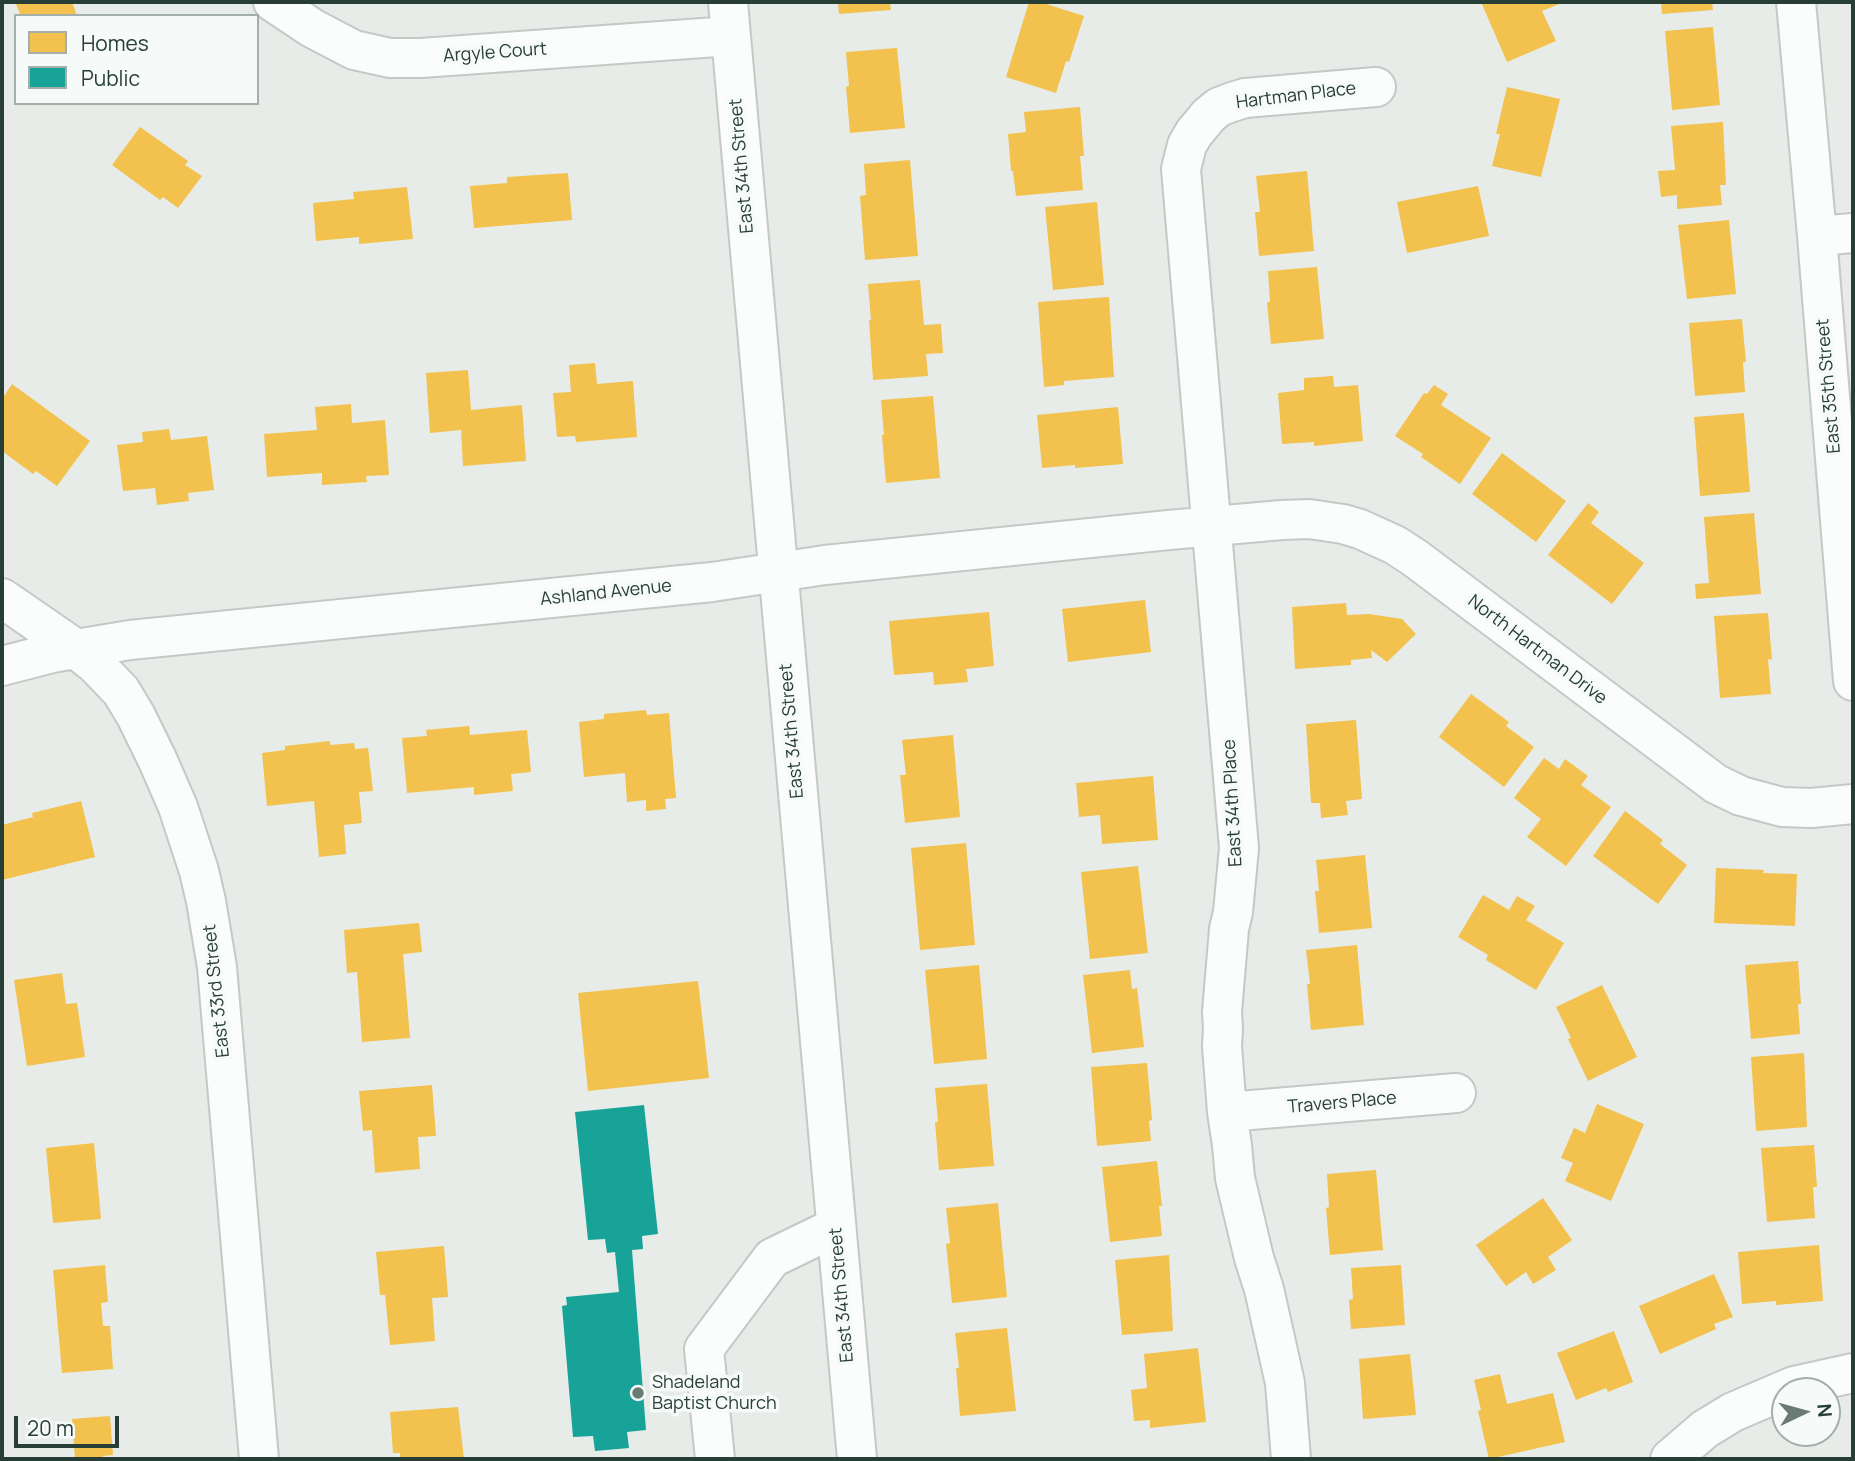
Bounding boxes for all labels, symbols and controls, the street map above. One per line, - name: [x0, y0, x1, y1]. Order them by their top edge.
- legend: [14, 14, 259, 105]
- text: Homes: [81, 29, 149, 57]
- street label: Argyle Court: [442, 39, 548, 67]
- text: Public: [81, 64, 140, 92]
- street label: Hartman Place: [1235, 78, 1357, 114]
- street label: East 34th Street: [725, 98, 759, 234]
- street label: East 35th Street: [1812, 318, 1846, 454]
- street label: Ashland Avenue: [539, 575, 673, 611]
- street label: North Hartman Drive: [1463, 591, 1611, 709]
- street label: East 34th Street: [775, 663, 809, 799]
- street label: East 34th Place: [1219, 739, 1247, 867]
- street label: East 33rd Street: [199, 923, 235, 1059]
- street label: Travers Place: [1287, 1087, 1397, 1119]
- street label: East 34th Street: [825, 1227, 859, 1363]
- place label: Shadeland Baptist Church: [652, 1372, 777, 1414]
- north arrow: [1771, 1377, 1841, 1447]
- marker: Shadeland Baptist Church: [630, 1385, 646, 1401]
- scale bar: [18, 1402, 122, 1446]
- text: N: [1811, 1402, 1838, 1418]
- text: 20 m: [27, 1414, 74, 1442]

